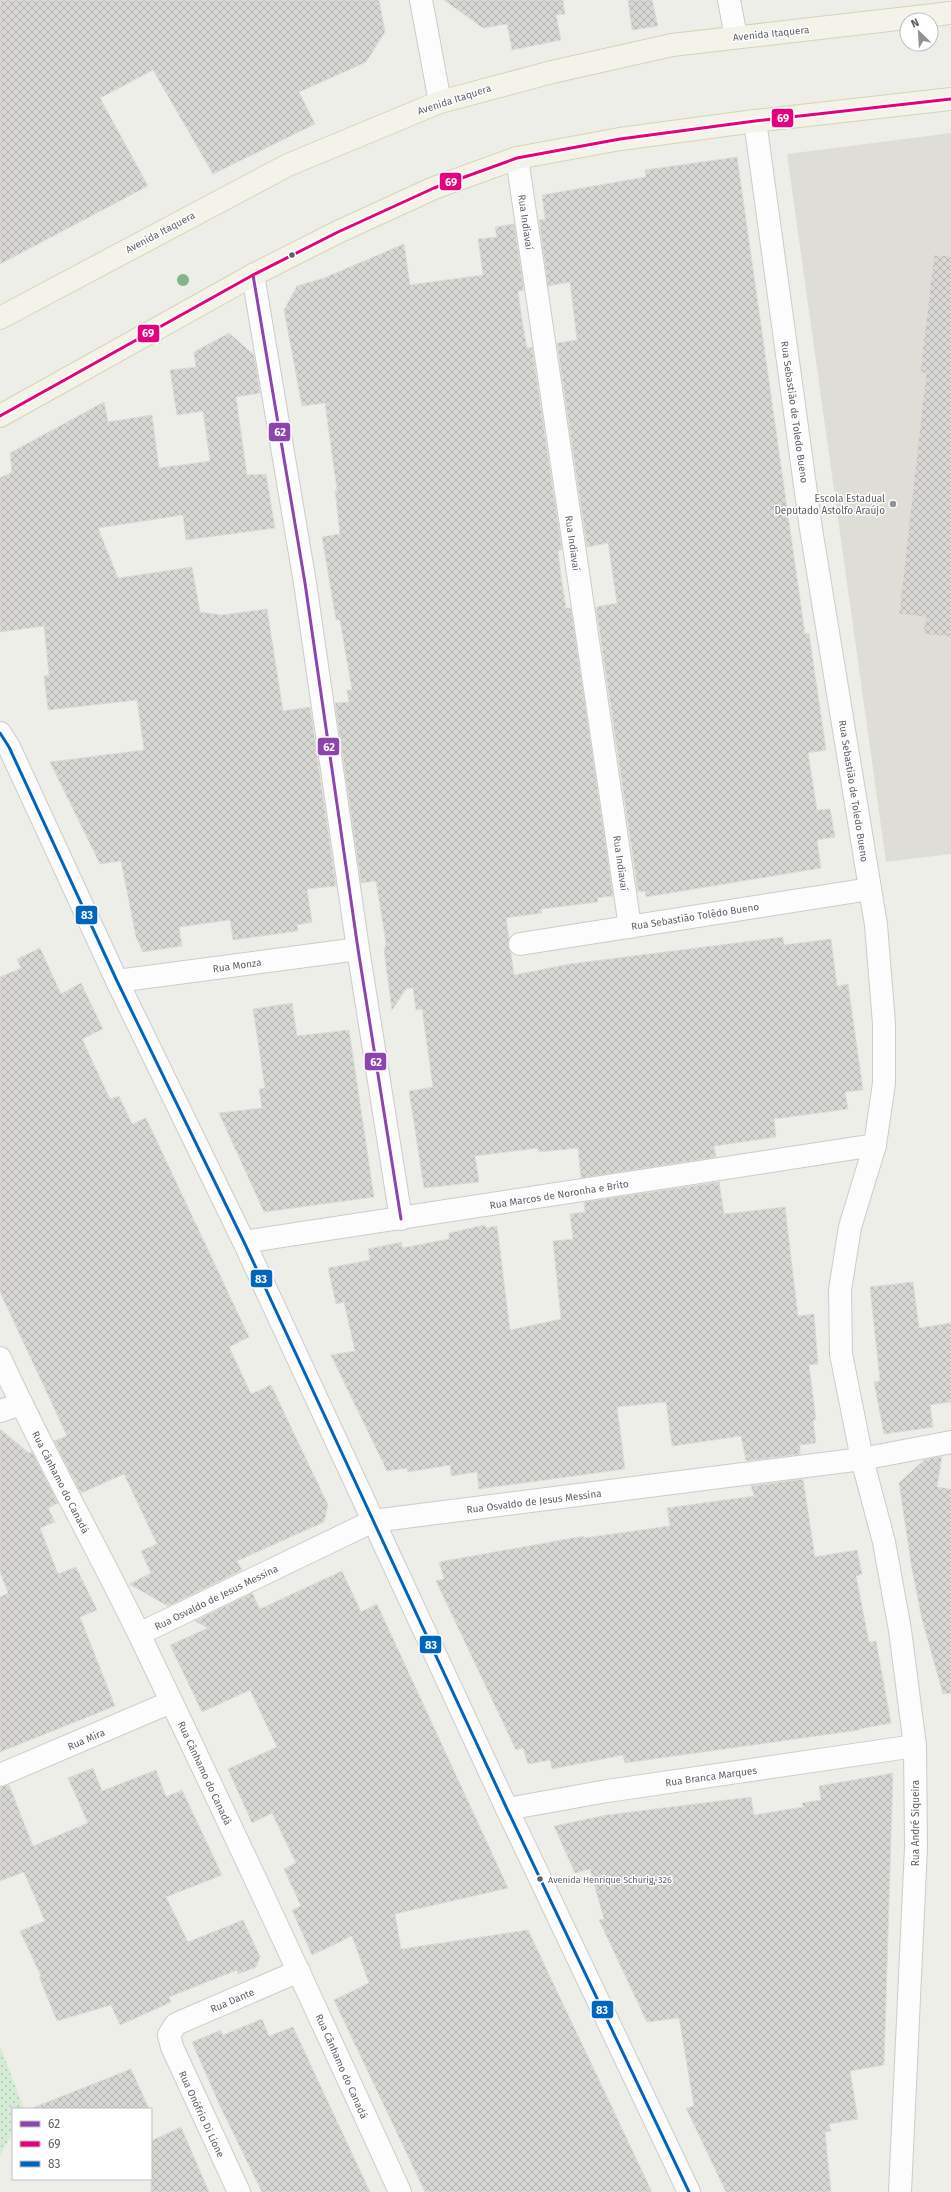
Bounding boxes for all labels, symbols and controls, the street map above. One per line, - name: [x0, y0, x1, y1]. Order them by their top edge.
- north arrow: [899, 12, 939, 52]
- text: N: [909, 16, 921, 31]
- street label: Avenida Itaquera: [732, 24, 810, 44]
- street label: Avenida Itaquera: [416, 82, 493, 118]
- line badge: 69: [771, 108, 794, 128]
- text: 69: [777, 112, 789, 125]
- line badge: 69: [439, 172, 462, 191]
- text: 69: [445, 176, 457, 189]
- street label: Rua Indiavaí: [515, 193, 536, 251]
- street label: Avenida Itaquera: [124, 210, 197, 256]
- unlabelled marker: [287, 250, 297, 260]
- line badge: 69: [137, 324, 160, 343]
- text: 69: [142, 327, 154, 340]
- street label: Rua Sebastião de Toledo Bueno: [778, 340, 810, 484]
- line badge: 62: [268, 422, 291, 442]
- text: 62: [274, 426, 286, 439]
- place label: Escola Estadual Deputado Astolfo Araújo: [774, 493, 885, 517]
- marker: Escola Estadual Deputado Astolfo Araújo: [888, 499, 898, 509]
- street label: Rua Indiavaí: [562, 514, 583, 572]
- street label: Rua Sebastião de Toledo Bueno: [836, 719, 870, 863]
- line badge: 62: [317, 737, 340, 756]
- text: 62: [323, 741, 335, 754]
- street label: Rua Indiavaí: [610, 834, 631, 892]
- street label: Rua Sebastião Tolêdo Bueno: [630, 901, 760, 933]
- line badge: 83: [75, 905, 98, 925]
- text: 83: [81, 909, 93, 922]
- street label: Rua Monza: [212, 957, 262, 975]
- line badge: 62: [364, 1052, 387, 1071]
- text: 62: [370, 1056, 382, 1069]
- street label: Rua Marcos de Noronha e Brito: [489, 1178, 630, 1212]
- line badge: 83: [250, 1269, 273, 1288]
- text: 83: [255, 1273, 267, 1286]
- street label: Rua Cânhamo do Canadá: [29, 1429, 91, 1536]
- street label: Rua Osvaldo de Jesus Messina: [466, 1488, 602, 1516]
- street label: Rua Osvaldo de Jesus Messina: [153, 1563, 280, 1633]
- line badge: 83: [419, 1635, 442, 1654]
- text: 83: [425, 1639, 437, 1652]
- street label: Rua Cânhamo do Canadá: [175, 1720, 233, 1827]
- street label: Rua Mira: [66, 1727, 107, 1753]
- street label: Rua Branca Marques: [665, 1765, 758, 1789]
- street label: Rua André Siqueira: [910, 1780, 922, 1866]
- marker: Avenida Henrique Schurig, 326: [535, 1874, 545, 1884]
- place label: Avenida Henrique Schurig, 326: [548, 1875, 672, 1885]
- street label: Rua Dante: [209, 1986, 256, 2016]
- line badge: 83: [591, 2000, 614, 2019]
- text: 83: [596, 2004, 608, 2017]
- street label: Rua Cânhamo do Canadá: [313, 2012, 370, 2121]
- street label: Rua Onófrio Di Lione: [176, 2069, 226, 2160]
- legend: [12, 2108, 152, 2180]
- text: 62: [48, 2117, 60, 2131]
- text: 69: [48, 2137, 61, 2151]
- text: 83: [48, 2157, 61, 2171]

